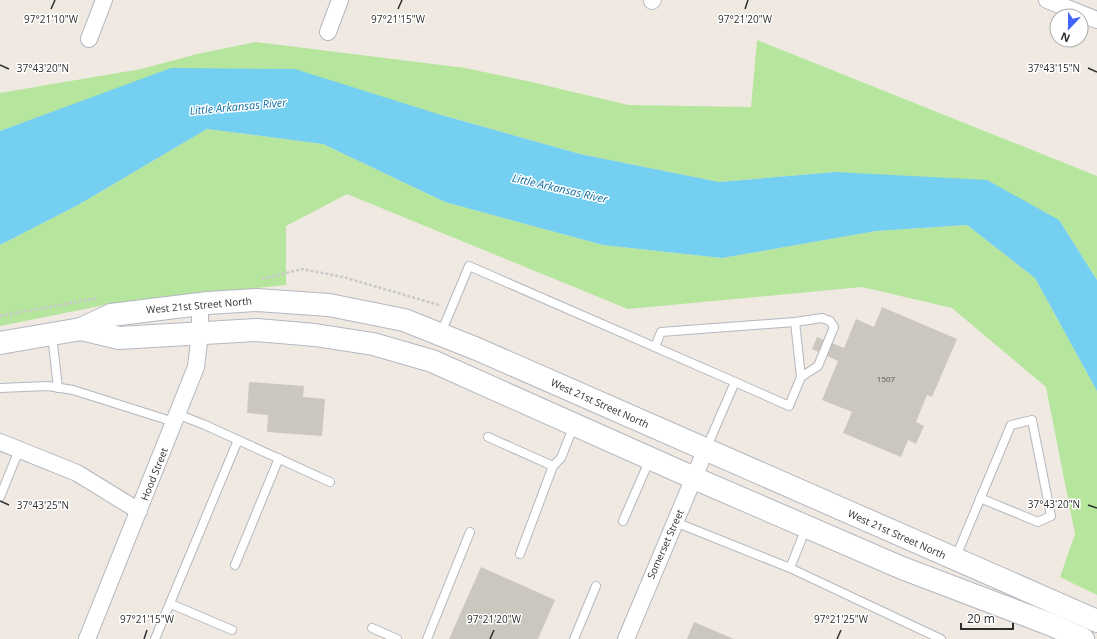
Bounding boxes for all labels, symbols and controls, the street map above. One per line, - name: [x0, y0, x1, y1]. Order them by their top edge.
- north arrow: [1049, 8, 1089, 48]
- text: 97°21'10"W: [24, 12, 79, 26]
- text: 97°21'15"W: [371, 12, 426, 26]
- text: 97°21'20"W: [718, 12, 773, 26]
- text: N: [1058, 29, 1072, 46]
- text: 37°43'20"N: [17, 61, 69, 75]
- text: 37°43'15"N: [1028, 61, 1080, 75]
- water label: Little Arkansas River: [189, 94, 288, 118]
- water label: Little Arkansas River: [511, 170, 610, 206]
- street label: West 21st Street North: [146, 293, 252, 317]
- house number: 1507: [877, 373, 896, 384]
- street label: West 21st Street North: [549, 375, 651, 431]
- street label: Hood Street: [137, 445, 171, 503]
- text: 37°43'20"N: [1028, 497, 1080, 511]
- text: 37°43'25"N: [17, 498, 69, 512]
- street label: West 21st Street North: [846, 506, 948, 562]
- street label: Somerset Street: [643, 507, 687, 581]
- scale bar: [961, 605, 1013, 631]
- text: 20 m: [967, 610, 995, 627]
- text: 97°21'15"W: [120, 612, 175, 626]
- text: 97°21'20"W: [467, 612, 522, 626]
- text: 97°21'25"W: [814, 612, 869, 626]

